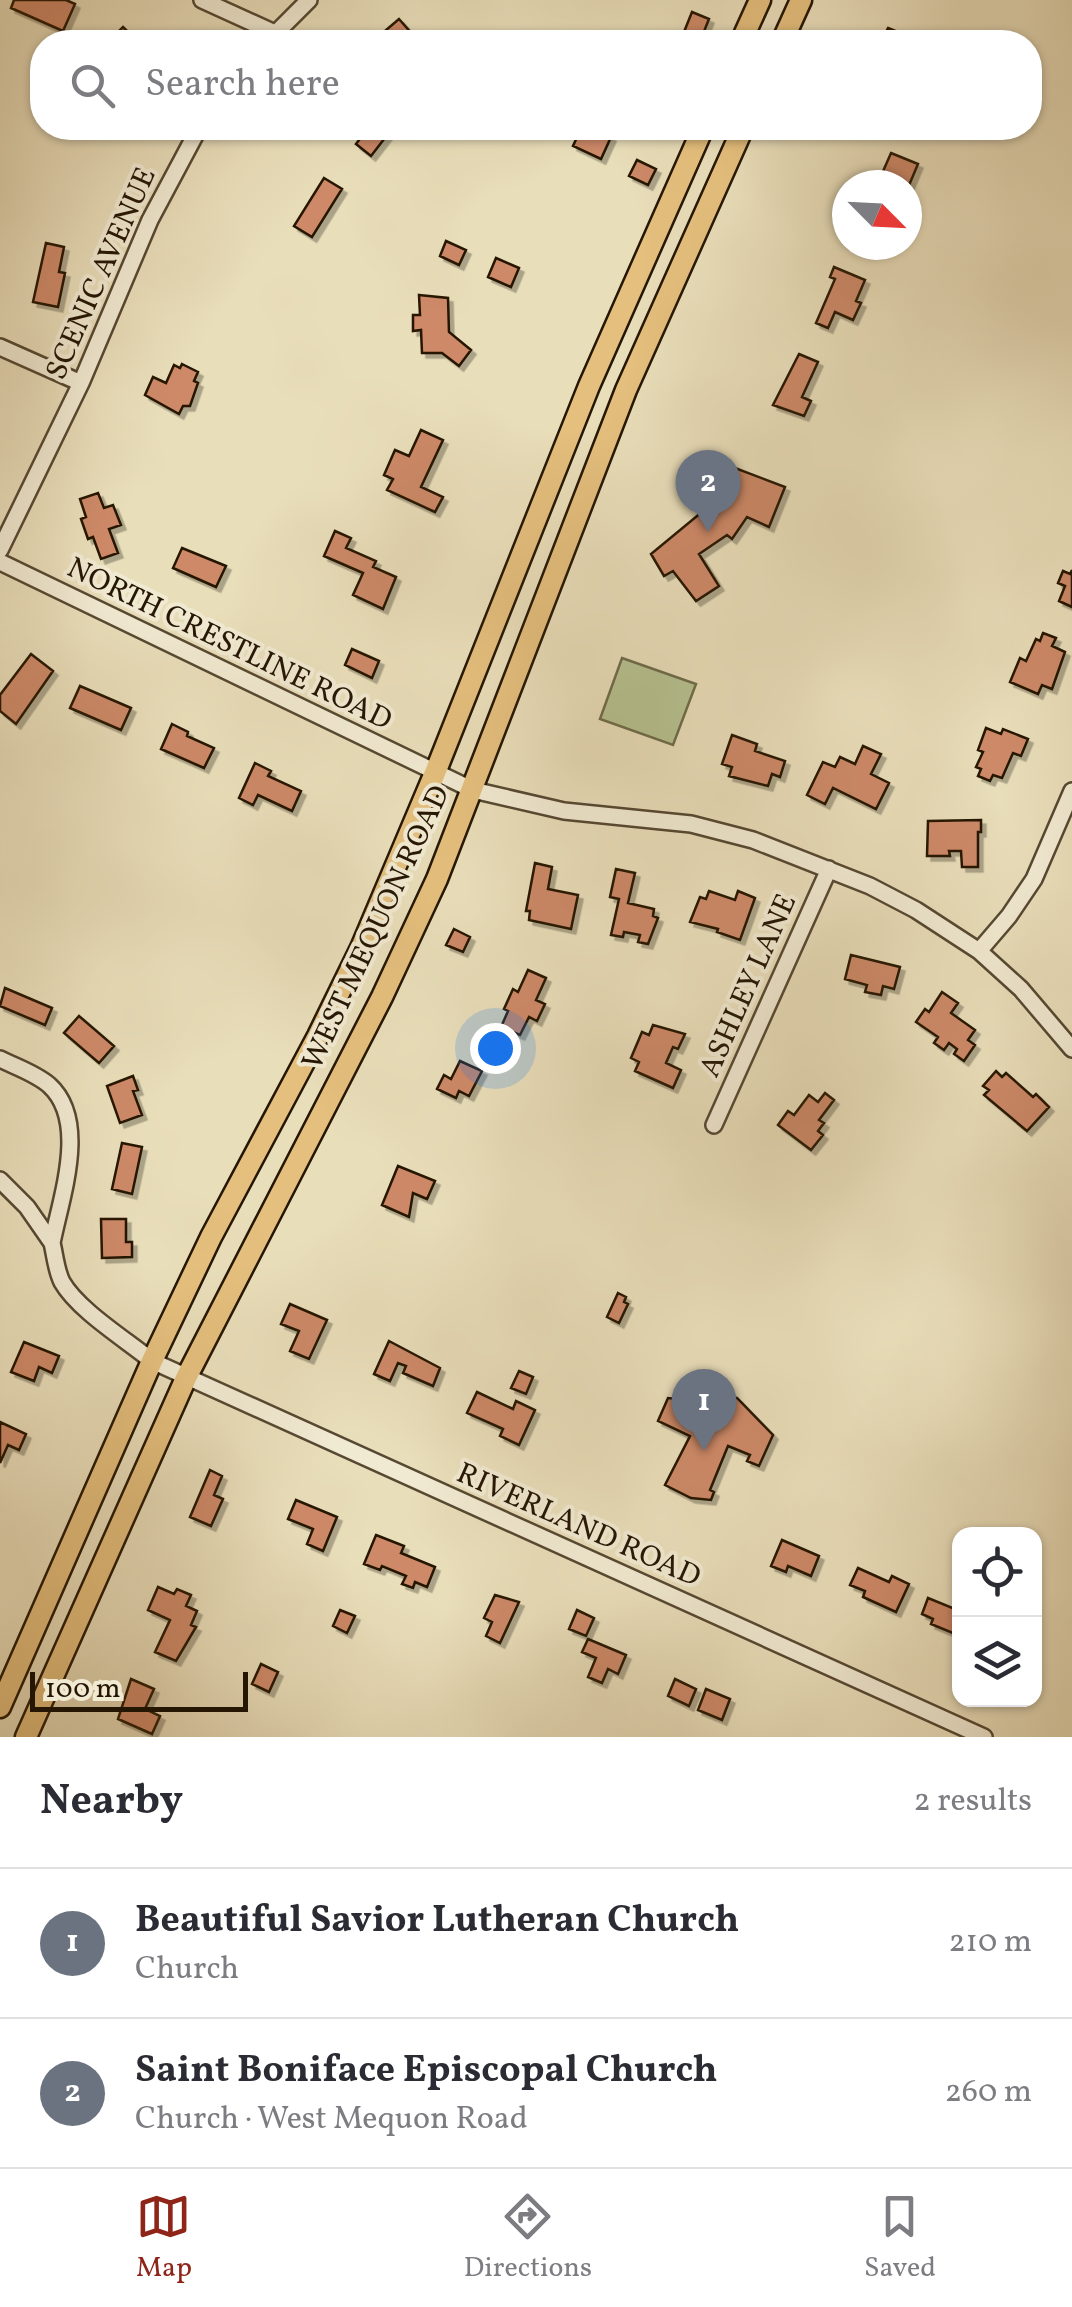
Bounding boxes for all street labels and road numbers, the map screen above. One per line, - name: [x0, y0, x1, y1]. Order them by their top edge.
- street label: SCENIC AVENUE: [36, 161, 167, 387]
- street label: NORTH CRESTLINE ROAD: [60, 548, 399, 742]
- street label: WEST MEQUON ROAD: [292, 779, 461, 1077]
- street label: ASHLEY LANE: [690, 887, 808, 1084]
- street label: RIVERLAND ROAD: [449, 1453, 707, 1599]

